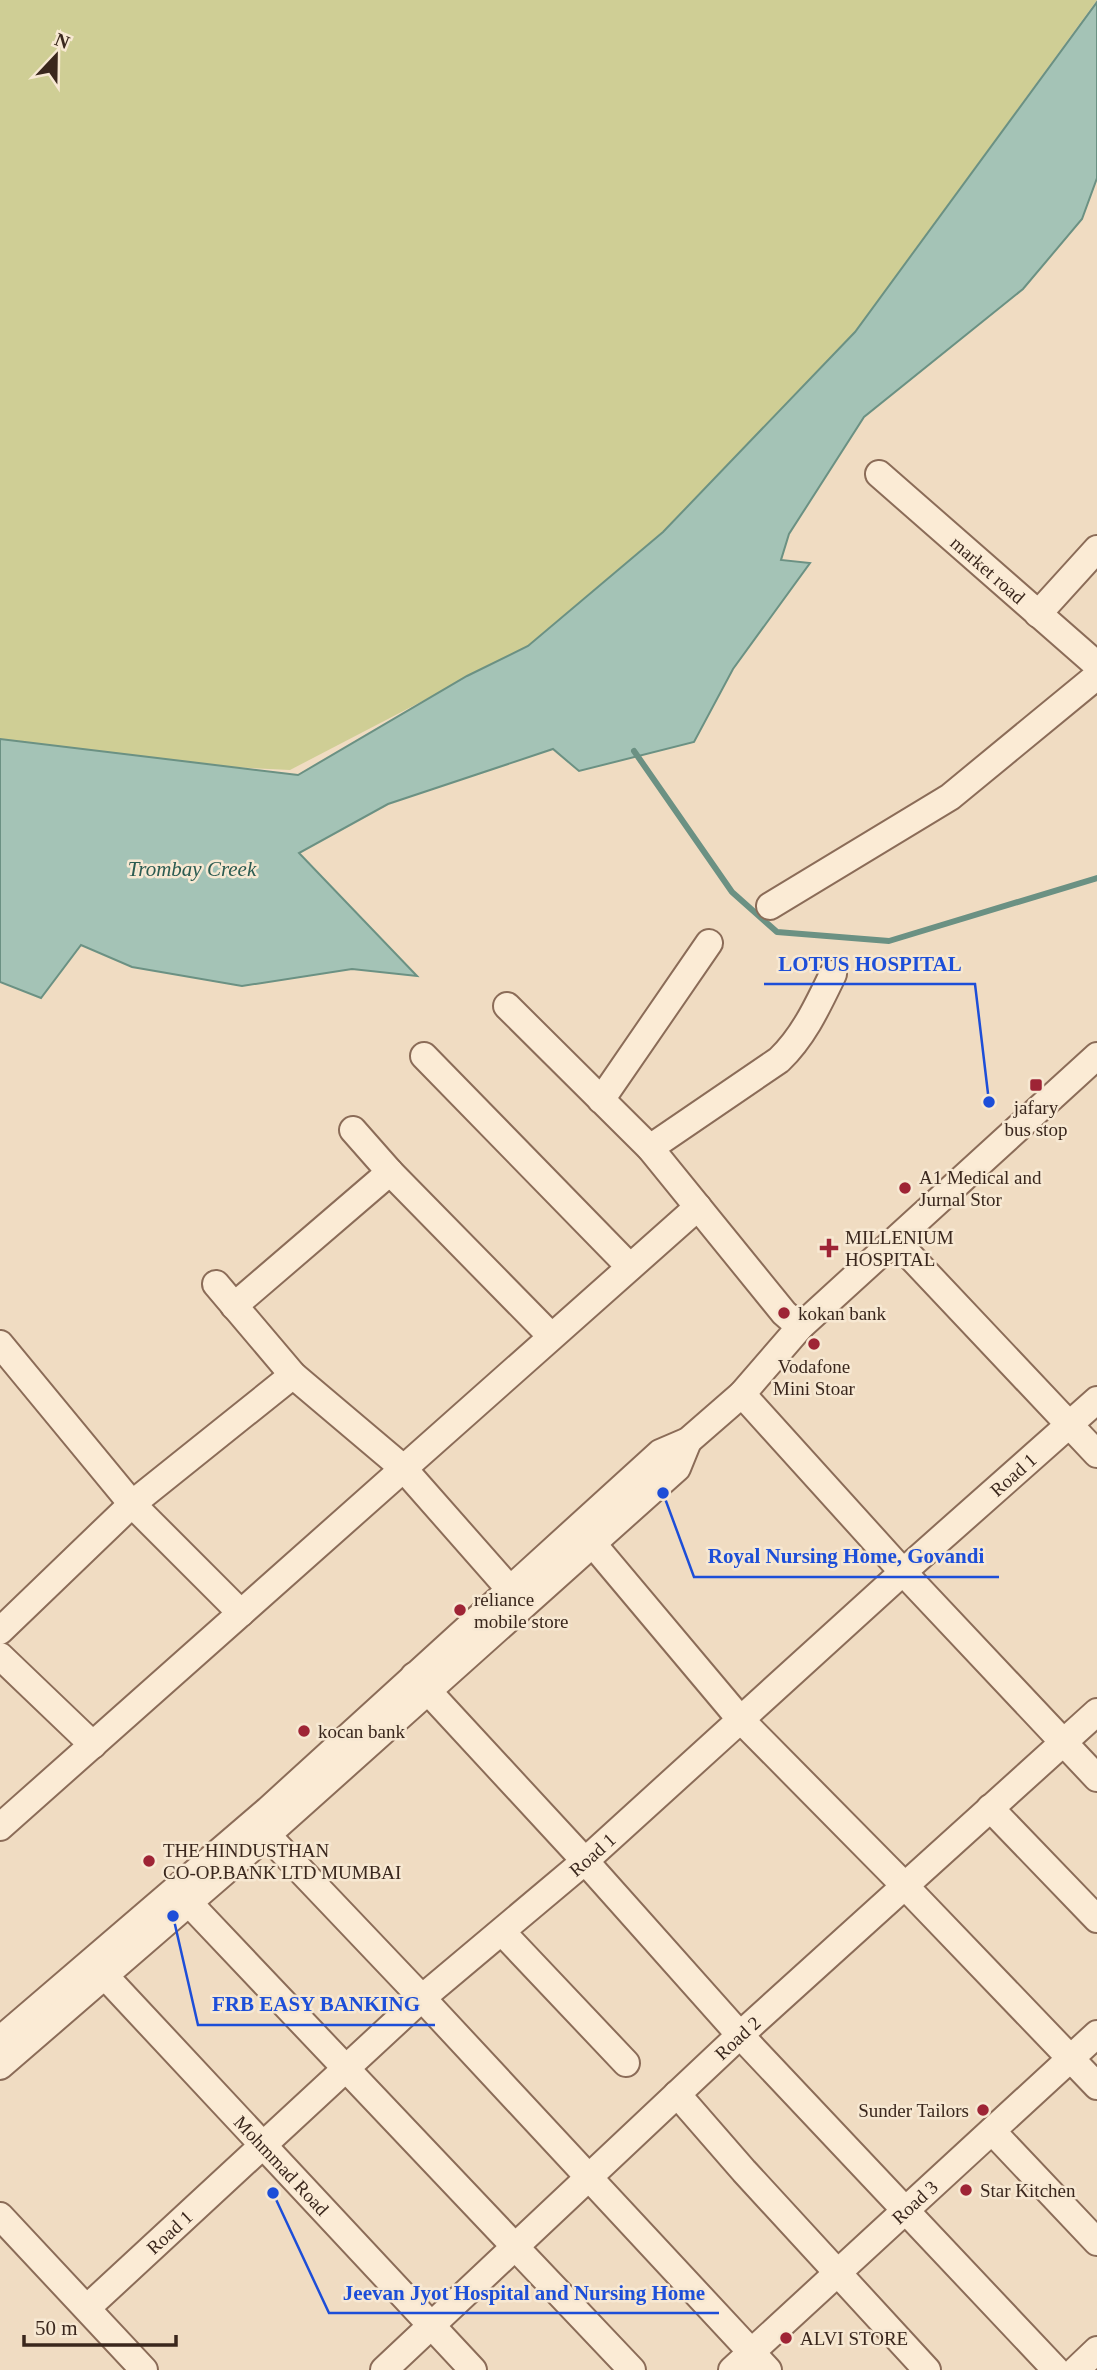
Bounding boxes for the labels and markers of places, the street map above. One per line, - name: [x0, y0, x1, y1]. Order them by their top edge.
- callout: LOTUS HOSPITAL: [764, 942, 975, 984]
- marker: jafary bus stop: [1028, 1077, 1044, 1093]
- place label: jafary bus stop: [1005, 1097, 1067, 1140]
- place label: A1 Medical and Jurnal Stor: [919, 1167, 1042, 1210]
- marker: A1 Medical and Jurnal Stor: [897, 1180, 913, 1196]
- place label: MILLENIUM HOSPITAL: [845, 1227, 954, 1270]
- marker: MILLENIUM HOSPITAL: [819, 1238, 839, 1258]
- place label: kokan bank: [798, 1303, 887, 1324]
- marker: kokan bank: [776, 1305, 792, 1321]
- marker: Vodafone Mini Stoar: [806, 1336, 822, 1352]
- place label: Vodafone Mini Stoar: [773, 1356, 856, 1399]
- callout: Royal Nursing Home, Govandi: [694, 1535, 999, 1577]
- place label: reliance mobile store: [474, 1589, 568, 1632]
- marker: reliance mobile store: [452, 1602, 468, 1618]
- place label: kocan bank: [318, 1721, 406, 1742]
- marker: kocan bank: [296, 1723, 312, 1739]
- place label: THE HINDUSTHAN CO-OP.BANK LTD MUMBAI: [163, 1840, 401, 1883]
- marker: THE HINDUSTHAN CO-OP.BANK LTD MUMBAI: [141, 1853, 157, 1869]
- callout: FRB EASY BANKING: [198, 1983, 435, 2025]
- place label: Sunder Tailors: [858, 2100, 969, 2121]
- marker: Sunder Tailors: [975, 2102, 991, 2118]
- place label: Star Kitchen: [980, 2180, 1076, 2201]
- marker: Star Kitchen: [958, 2182, 974, 2198]
- callout: Jeevan Jyot Hospital and Nursing Home: [329, 2271, 719, 2313]
- place label: ALVI STORE: [800, 2328, 908, 2349]
- marker: ALVI STORE: [778, 2330, 794, 2346]

